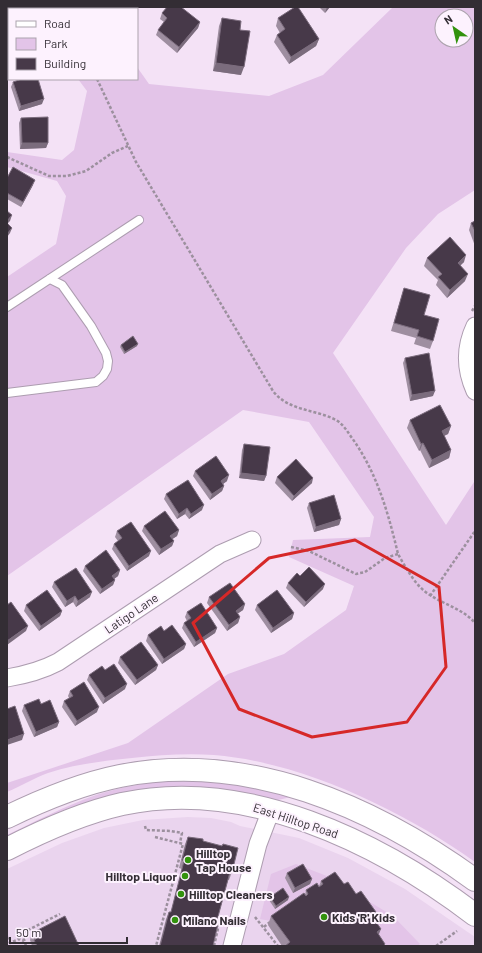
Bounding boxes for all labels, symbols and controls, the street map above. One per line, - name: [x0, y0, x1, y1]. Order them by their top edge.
- legend: [8, 8, 138, 80]
- north arrow: [434, 8, 474, 48]
- text: N: [441, 12, 455, 27]
- text: Road: [44, 16, 71, 30]
- text: Park: [44, 36, 68, 50]
- text: Building: [44, 56, 86, 70]
- street label: Latigo Lane: [102, 590, 160, 636]
- street label: East Hilltop Road: [252, 800, 340, 840]
- place label: Hilltop Tap House: [196, 846, 252, 874]
- marker: Hilltop Tap House: [183, 855, 193, 865]
- place label: Hilltop Liquor: [106, 869, 177, 883]
- marker: Hilltop Liquor: [180, 871, 190, 881]
- place label: Hilltop Cleaners: [189, 887, 273, 901]
- marker: Hilltop Cleaners: [176, 889, 186, 899]
- place label: Kids 'R' Kids: [332, 910, 395, 924]
- marker: Kids 'R' Kids: [319, 912, 329, 922]
- place label: Milano Nails: [183, 913, 246, 927]
- marker: Milano Nails: [170, 915, 180, 925]
- scale bar: [10, 919, 127, 945]
- text: 50 m: [16, 925, 41, 939]

